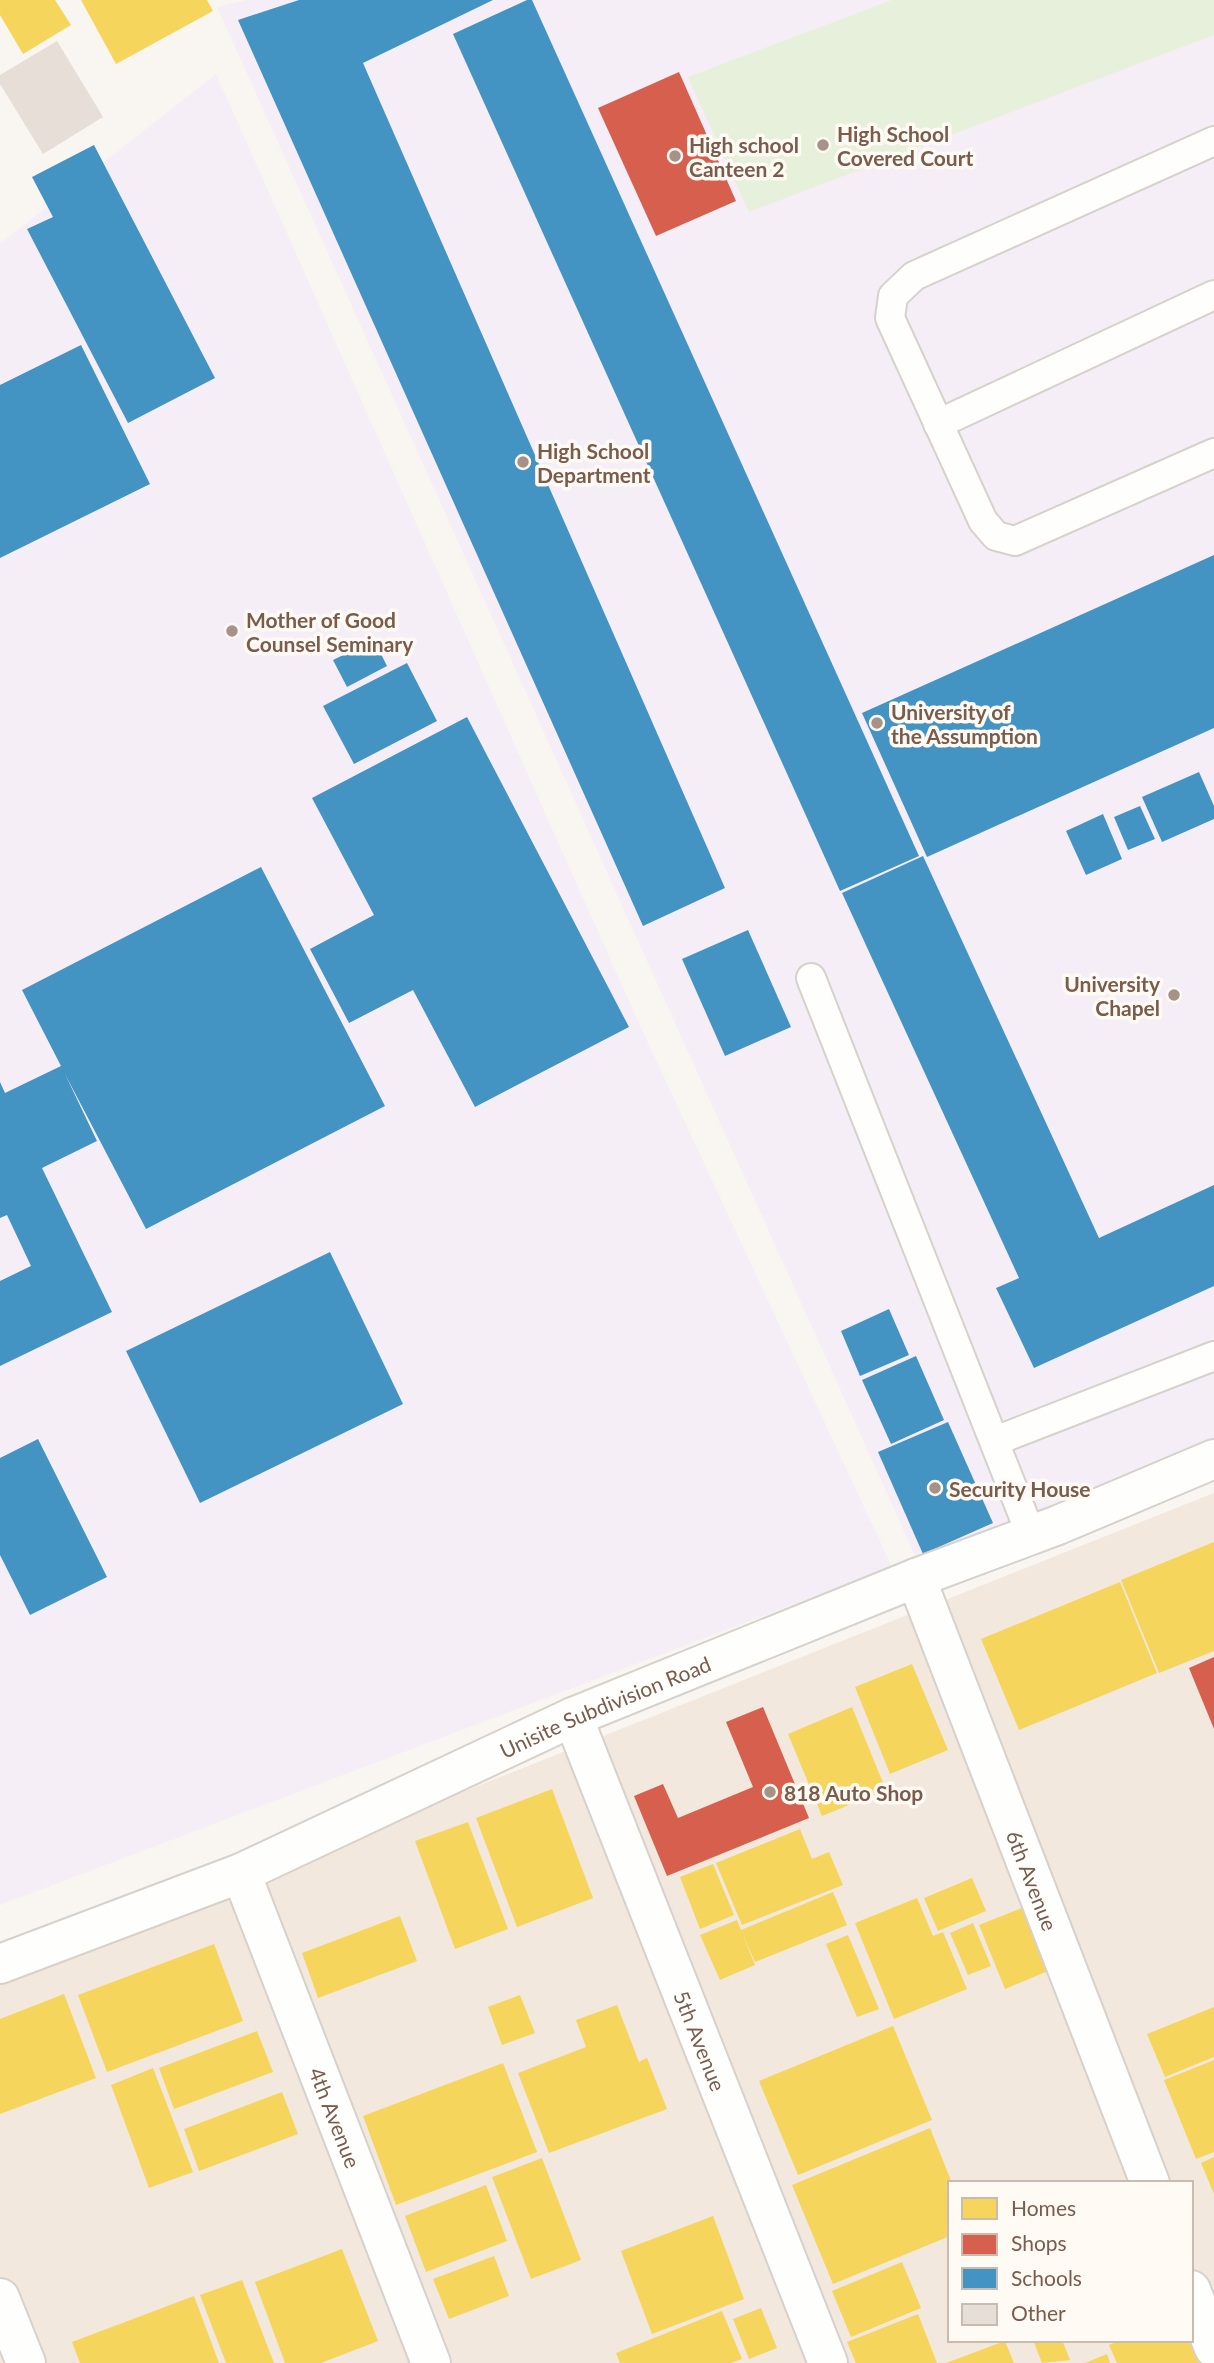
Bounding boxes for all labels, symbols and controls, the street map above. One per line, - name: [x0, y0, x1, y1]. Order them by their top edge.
- place label: High School Covered Court: [837, 121, 974, 170]
- place label: High school Canteen 2: [689, 132, 799, 181]
- marker: High School Covered Court: [815, 137, 831, 153]
- marker: High school Canteen 2: [667, 148, 683, 164]
- place label: High School Department: [537, 438, 651, 487]
- marker: High School Department: [515, 454, 531, 470]
- place label: Mother of Good Counsel Seminary: [246, 607, 414, 656]
- marker: Mother of Good Counsel Seminary: [224, 623, 240, 639]
- place label: University of the Assumption: [891, 699, 1038, 748]
- marker: University of the Assumption: [869, 715, 885, 731]
- place label: University Chapel: [1064, 971, 1161, 1020]
- marker: University Chapel: [1166, 987, 1182, 1003]
- place label: Security House: [949, 1476, 1091, 1501]
- marker: Security House: [927, 1480, 943, 1496]
- street label: Unisite Subdivision Road: [495, 1650, 714, 1762]
- place label: 818 Auto Shop: [784, 1780, 923, 1805]
- marker: 818 Auto Shop: [762, 1784, 778, 1800]
- street label: 6th Avenue: [1002, 1826, 1064, 1934]
- street label: 5th Avenue: [670, 1987, 732, 2094]
- street label: 4th Avenue: [305, 2063, 366, 2171]
- legend: [948, 2181, 1193, 2342]
- text: Homes: [1011, 2195, 1076, 2220]
- text: Shops: [1011, 2230, 1067, 2255]
- text: Schools: [1011, 2265, 1082, 2290]
- text: Other: [1011, 2300, 1066, 2325]

